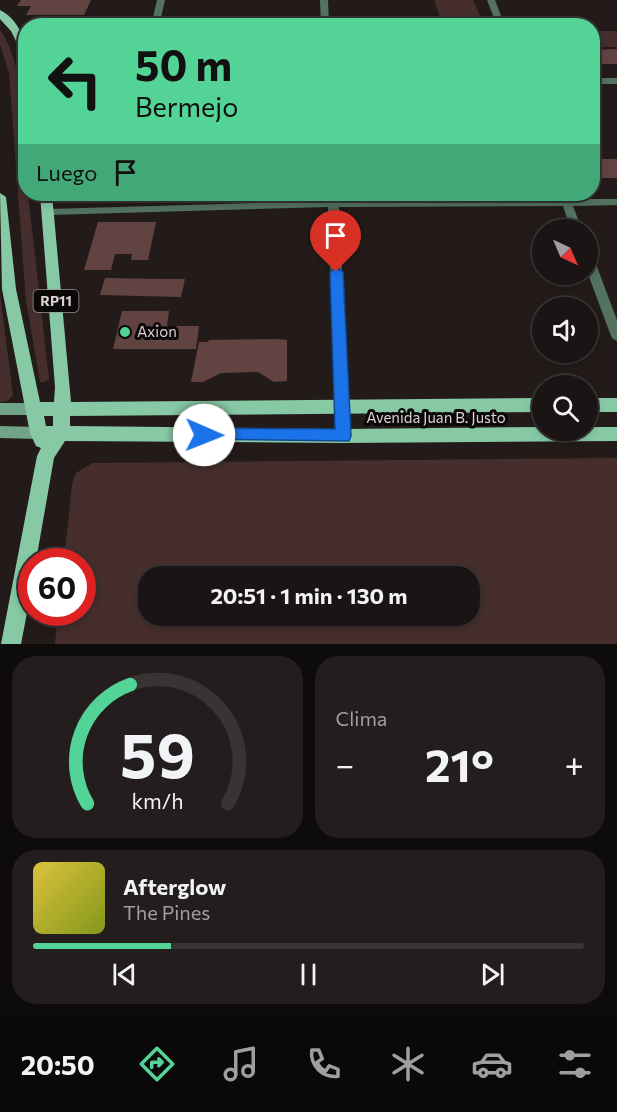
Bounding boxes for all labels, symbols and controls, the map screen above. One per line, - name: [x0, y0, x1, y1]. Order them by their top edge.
- text: 50 m: [135, 38, 232, 90]
- icon: left: [36, 42, 114, 120]
- text: Bermejo: [135, 90, 238, 123]
- icon: arrive: [109, 156, 142, 189]
- text: Luego: [36, 159, 97, 186]
- pin: [310, 210, 361, 272]
- icon: arrive: [319, 219, 352, 252]
- north arrow: [532, 219, 598, 285]
- map controls: [532, 219, 598, 441]
- road number: RP11: [34, 290, 78, 312]
- button: sound: [532, 297, 598, 363]
- place label: Axion: [137, 322, 177, 340]
- marker: Axion: [118, 325, 132, 339]
- button: search: [532, 375, 598, 441]
- position arrow: [172, 403, 236, 467]
- street label: Avenida Juan B. Justo: [366, 408, 506, 426]
- speed limit sign: 60: [18, 548, 96, 626]
- text: 20:51 · 1 min · 130 m: [210, 582, 408, 609]
- text: Clima: [336, 706, 387, 730]
- text: 59: [120, 715, 195, 791]
- text: 21°: [425, 736, 494, 791]
- text: −: [336, 743, 354, 784]
- text: +: [565, 743, 584, 784]
- text: km/h: [131, 787, 183, 813]
- text: Afterglow: [123, 873, 226, 900]
- text: The Pines: [123, 900, 210, 924]
- icon: previous: [108, 958, 141, 991]
- icon: pause: [292, 958, 325, 991]
- icon: next: [476, 958, 509, 991]
- icon: directions: [136, 1043, 178, 1085]
- icon: music: [220, 1043, 262, 1085]
- icon: phone: [303, 1043, 345, 1085]
- icon: climate: [387, 1043, 429, 1085]
- icon: car: [471, 1043, 513, 1085]
- icon: filters: [554, 1043, 596, 1085]
- text: 20:50: [21, 1048, 95, 1081]

